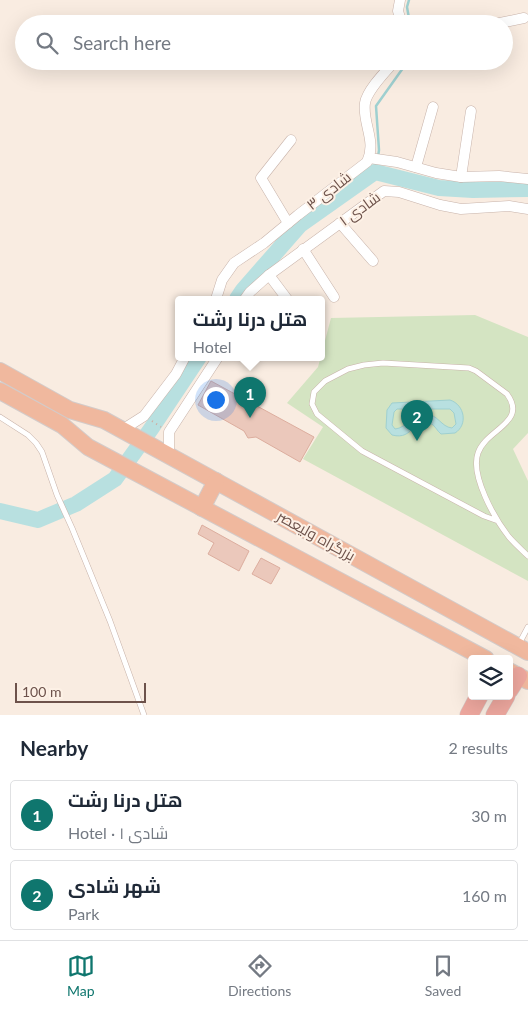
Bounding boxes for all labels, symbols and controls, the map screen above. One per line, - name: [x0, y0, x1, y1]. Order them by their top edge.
- search box: [15, 15, 513, 70]
- icon: search: [33, 29, 61, 57]
- text: Search here: [73, 31, 171, 54]
- street label: شادی ۳: [303, 167, 355, 215]
- street label: شادی ۱: [336, 187, 384, 231]
- popup: [175, 296, 325, 361]
- text: هتل درنا رشت: [193, 307, 307, 330]
- text: Hotel: [193, 337, 232, 356]
- pin: 1: [234, 377, 266, 418]
- your location: [203, 387, 229, 413]
- pin: 2: [401, 400, 433, 441]
- street label: بزرگراه ولیعصر: [273, 506, 359, 565]
- map controls: [468, 655, 513, 700]
- button: layers: [468, 655, 513, 700]
- scale bar: [15, 680, 146, 703]
- text: 100 m: [22, 683, 61, 700]
- text: Nearby: [20, 735, 88, 760]
- text: 2 results: [448, 738, 508, 757]
- text: هتل درنا رشت: [68, 788, 182, 811]
- text: 1: [32, 806, 42, 825]
- text: 30 m: [471, 806, 507, 825]
- text: Hotel · شادی ۱: [68, 823, 168, 842]
- text: شهر شادی: [68, 874, 161, 897]
- text: 2: [32, 886, 42, 905]
- text: 160 m: [462, 886, 507, 905]
- text: Park: [68, 904, 99, 923]
- tab: Map: [67, 952, 95, 999]
- tab: Directions: [228, 952, 291, 999]
- tab: Saved: [425, 952, 461, 999]

